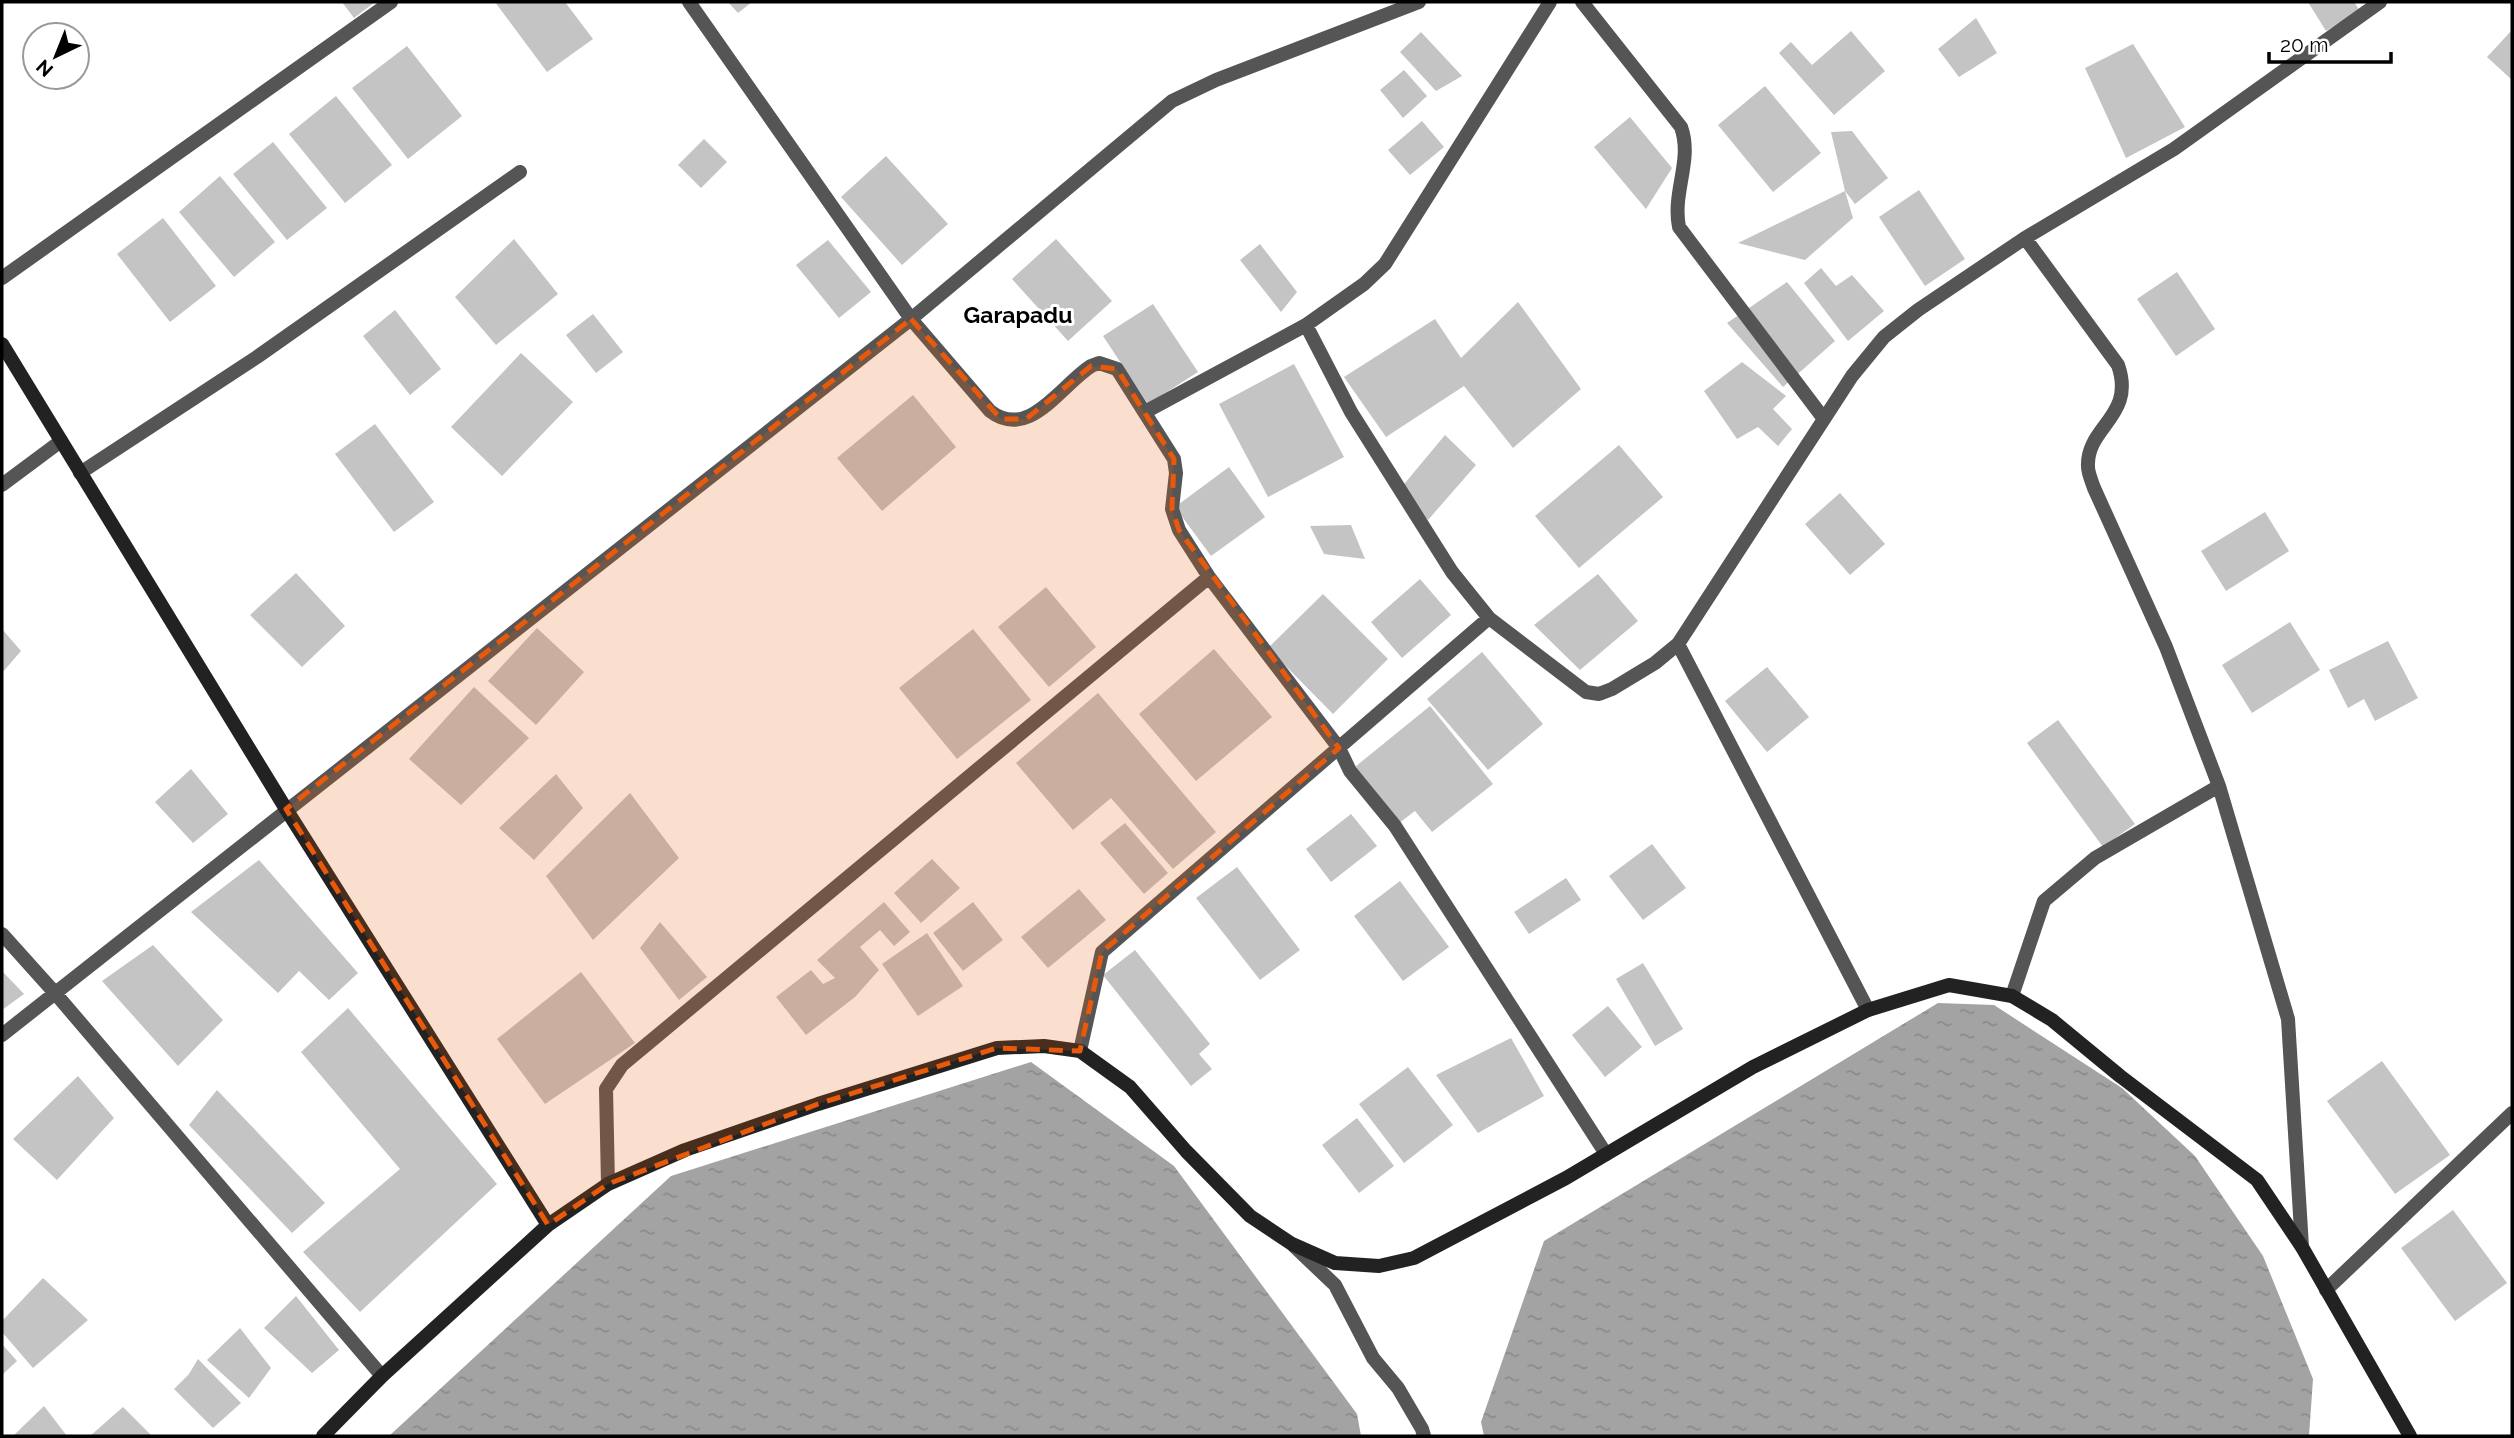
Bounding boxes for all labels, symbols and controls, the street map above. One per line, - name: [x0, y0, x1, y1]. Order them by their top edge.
- north arrow: [21, 21, 91, 91]
- scale bar: [2269, 21, 2392, 65]
- text: 20 m: [2280, 32, 2328, 57]
- text: N: [32, 55, 57, 81]
- district label: Garapadu: [964, 301, 1072, 328]

